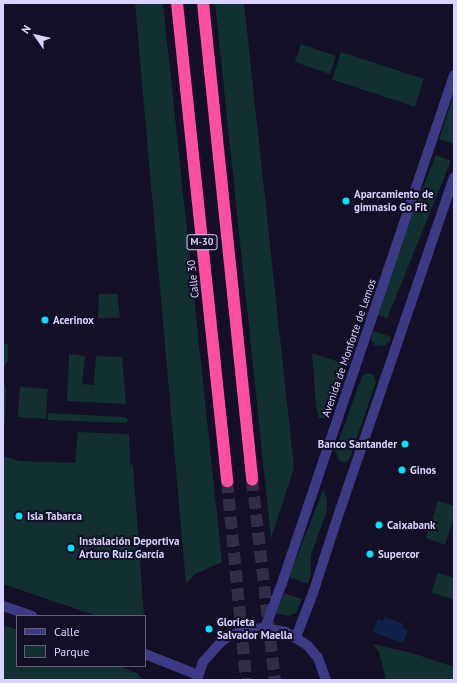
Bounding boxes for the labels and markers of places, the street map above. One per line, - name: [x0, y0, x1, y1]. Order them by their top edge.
- place label: Aparcamiento de gimnasio Go Fit: [354, 188, 434, 214]
- marker: Aparcamiento de gimnasio Go Fit: [341, 196, 351, 206]
- place label: Acerinox: [53, 313, 94, 327]
- marker: Acerinox: [40, 315, 50, 325]
- place label: Banco Santander: [318, 437, 397, 451]
- marker: Banco Santander: [400, 439, 410, 449]
- place label: Ginos: [410, 463, 436, 477]
- marker: Ginos: [397, 465, 407, 475]
- place label: Isla Tabarca: [27, 509, 82, 523]
- marker: Isla Tabarca: [14, 511, 24, 521]
- place label: Caixabank: [387, 518, 435, 532]
- marker: Caixabank: [374, 520, 384, 530]
- place label: Instalación Deportiva Arturo Ruiz García: [79, 535, 179, 561]
- marker: Instalación Deportiva Arturo Ruiz García: [66, 543, 76, 553]
- place label: Supercor: [378, 547, 419, 561]
- marker: Supercor: [365, 549, 375, 559]
- place label: Glorieta Salvador Maella: [217, 616, 292, 642]
- marker: Glorieta Salvador Maella: [204, 624, 214, 634]

